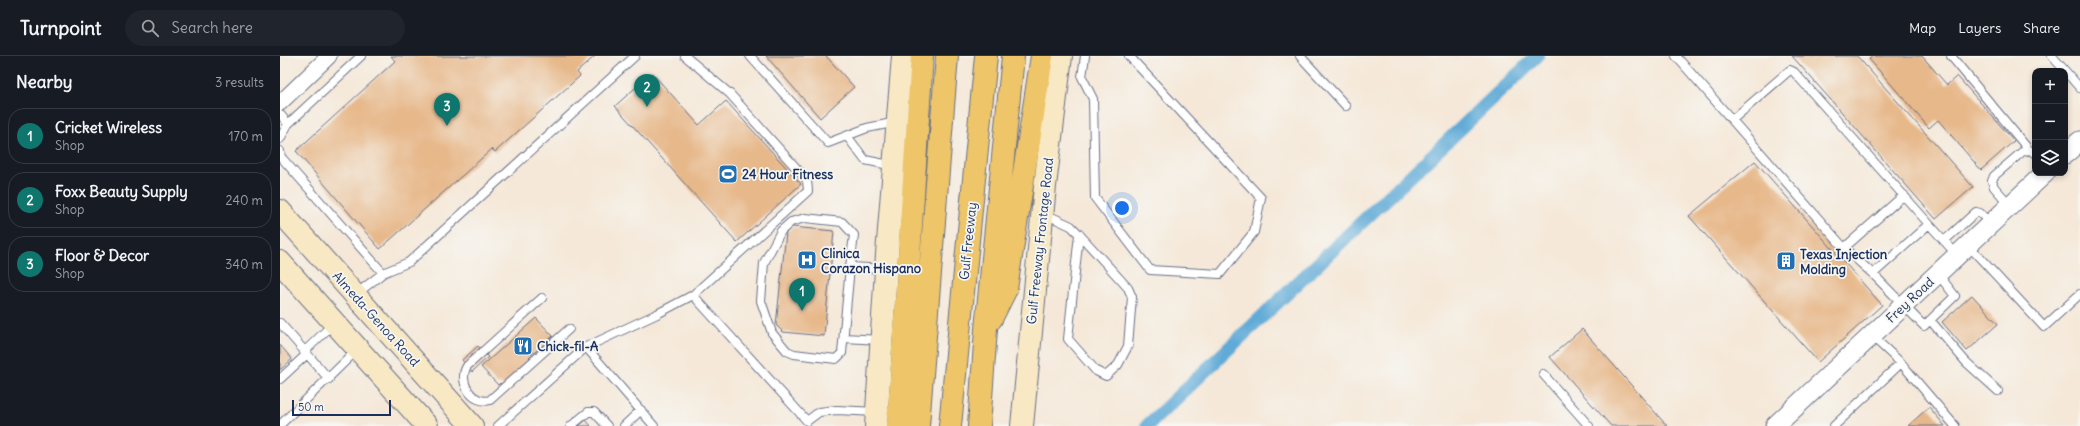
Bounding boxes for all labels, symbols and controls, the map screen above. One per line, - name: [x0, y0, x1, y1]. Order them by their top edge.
- search box: [125, 10, 405, 46]
- text: Turnpoint: [20, 16, 101, 40]
- icon: search: [139, 17, 161, 39]
- text: Search here: [171, 18, 253, 37]
- text: Map: [1909, 19, 1936, 37]
- text: Layers: [1958, 19, 2001, 37]
- text: Share: [2023, 19, 2060, 37]
- map controls: [2032, 68, 2068, 176]
- button: +: [2032, 68, 2068, 104]
- text: Nearby: [16, 71, 72, 93]
- text: 3 results: [215, 74, 264, 91]
- pin: 2: [634, 74, 660, 107]
- pin: 3: [434, 93, 460, 126]
- button: −: [2032, 104, 2068, 140]
- text: Cricket Wireless: [55, 118, 162, 137]
- text: 1: [27, 128, 33, 145]
- text: 170 m: [228, 128, 263, 145]
- text: Shop: [55, 137, 84, 154]
- button: layers: [2032, 140, 2068, 176]
- street label: Gulf Freeway Frontage Road: [1023, 157, 1057, 325]
- sports icon: 24 Hour Fitness: [717, 163, 739, 185]
- place label: 24 Hour Fitness: [742, 166, 833, 183]
- text: Foxx Beauty Supply: [55, 182, 188, 201]
- text: 2: [26, 192, 34, 209]
- text: 240 m: [226, 192, 263, 209]
- your location: [1112, 198, 1132, 218]
- text: Shop: [55, 201, 84, 218]
- street label: Gulf Freeway: [955, 201, 981, 281]
- place label: Clinica Corazon Hispano: [821, 245, 921, 277]
- text: Floor & Decor: [55, 246, 149, 265]
- place label: Texas Injection Molding: [1800, 246, 1888, 278]
- hospital icon: Clinica Corazon Hispano: [796, 249, 818, 271]
- building icon: Texas Injection Molding: [1775, 250, 1797, 272]
- text: 3: [26, 256, 34, 273]
- text: 340 m: [225, 256, 263, 273]
- text: Shop: [55, 265, 84, 282]
- street label: Almeda-Genoa Road: [329, 268, 423, 370]
- street label: Frey Road: [1882, 273, 1938, 327]
- pin: 1: [789, 278, 815, 311]
- restaurant icon: Chick-fil-A: [512, 335, 534, 357]
- place label: Chick-fil-A: [537, 338, 599, 355]
- scale bar: [292, 398, 391, 417]
- text: 50 m: [298, 400, 324, 414]

